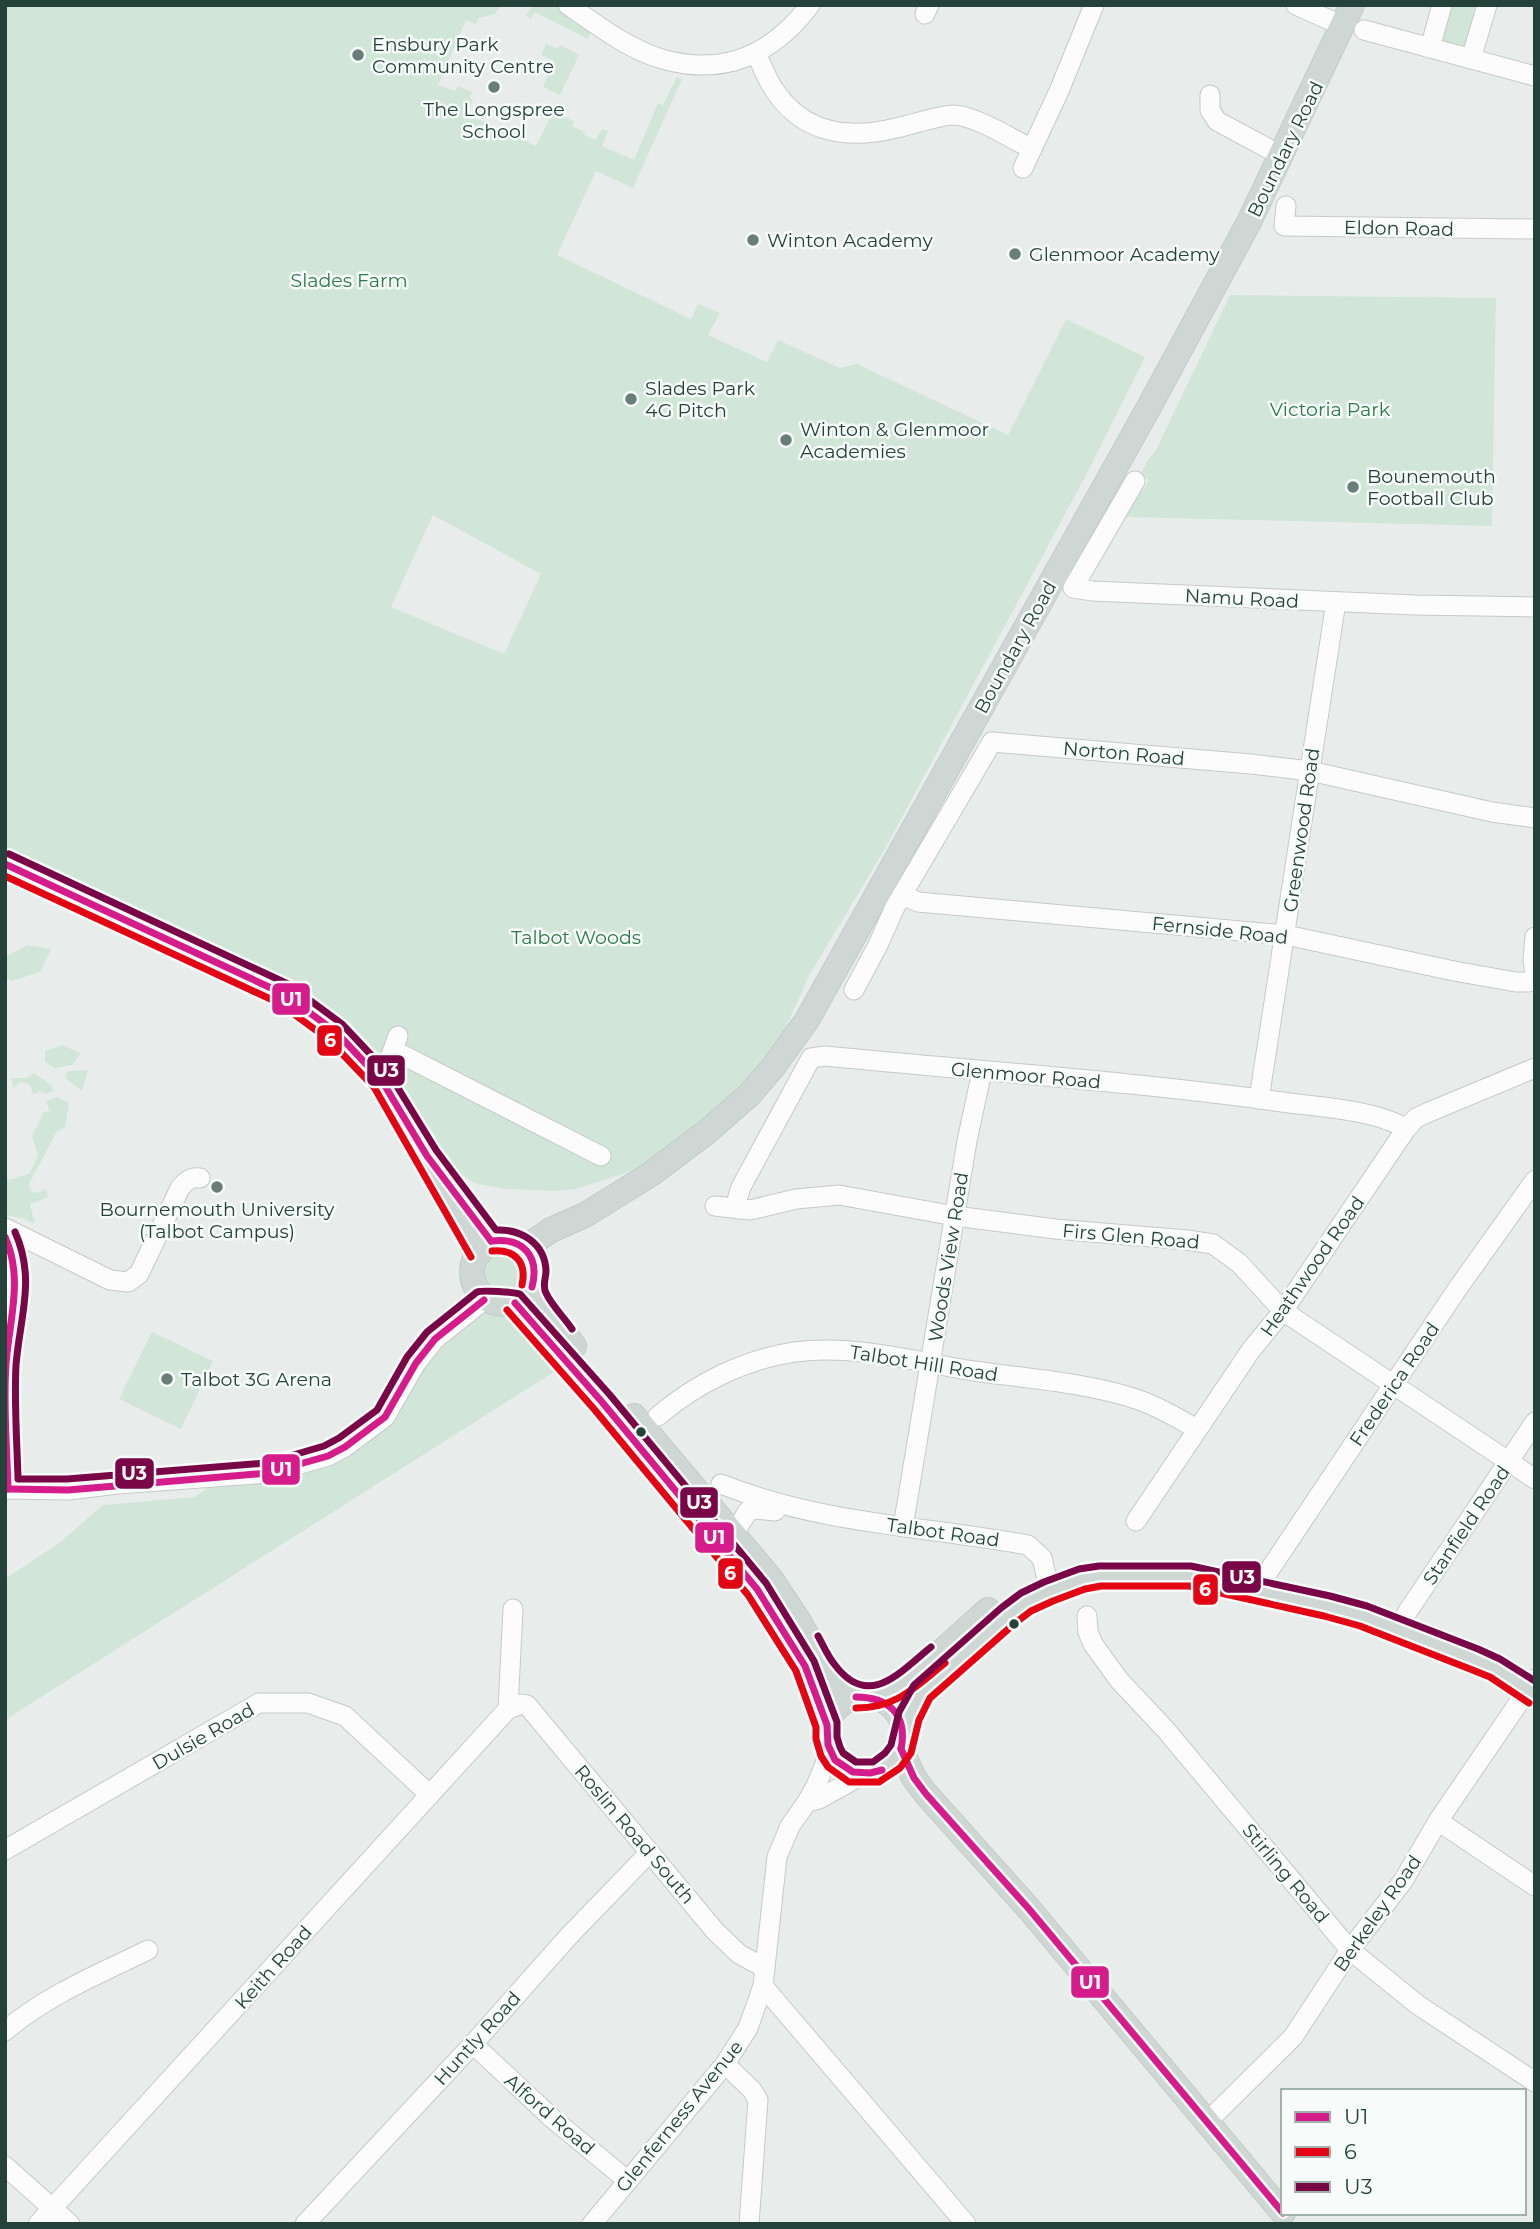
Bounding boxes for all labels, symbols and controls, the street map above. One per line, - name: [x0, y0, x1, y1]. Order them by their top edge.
- place label: Ensbury Park Community Centre: [372, 33, 554, 78]
- marker: Ensbury Park Community Centre: [350, 47, 366, 63]
- street label: Boundary Road: [1243, 77, 1328, 221]
- marker: The Longspree School: [486, 79, 502, 95]
- place label: The Longspree School: [423, 98, 565, 143]
- street label: Eldon Road: [1344, 216, 1454, 241]
- place label: Winton Academy: [767, 229, 933, 252]
- marker: Winton Academy: [745, 232, 761, 248]
- place label: Glenmoor Academy: [1029, 243, 1220, 266]
- marker: Glenmoor Academy: [1007, 246, 1023, 262]
- park label: Slades Farm: [290, 269, 408, 292]
- place label: Slades Park 4G Pitch: [645, 377, 756, 422]
- marker: Slades Park 4G Pitch: [623, 391, 639, 407]
- park label: Victoria Park: [1270, 398, 1391, 421]
- place label: Winton & Glenmoor Academies: [800, 418, 989, 463]
- marker: Winton & Glenmoor Academies: [778, 432, 794, 448]
- place label: Bounemouth Football Club: [1367, 465, 1496, 510]
- marker: Bounemouth Football Club: [1345, 479, 1361, 495]
- street label: Boundary Road: [969, 577, 1061, 718]
- street label: Namu Road: [1184, 584, 1300, 613]
- street label: Norton Road: [1062, 737, 1186, 770]
- street label: Greenwood Road: [1279, 747, 1324, 914]
- street label: Fernside Road: [1151, 912, 1289, 949]
- park label: Talbot Woods: [511, 926, 641, 949]
- line badge: U1: [271, 982, 311, 1016]
- text: U1: [280, 988, 302, 1011]
- line badge: 6: [316, 1024, 343, 1057]
- text: 6: [324, 1029, 336, 1052]
- line badge: U3: [366, 1054, 406, 1087]
- street label: Glenmoor Road: [950, 1057, 1102, 1094]
- text: U3: [373, 1059, 399, 1082]
- street label: Woods View Road: [924, 1170, 973, 1344]
- marker: Bournemouth University (Talbot Campus): [209, 1179, 225, 1195]
- street label: Heathwood Road: [1255, 1192, 1369, 1341]
- place label: Bournemouth University (Talbot Campus): [100, 1198, 335, 1243]
- street label: Firs Glen Road: [1061, 1219, 1201, 1254]
- street label: Frederica Road: [1345, 1318, 1444, 1450]
- street label: Talbot Hill Road: [848, 1340, 1000, 1387]
- place label: Talbot 3G Arena: [181, 1368, 332, 1391]
- marker: Talbot 3G Arena: [159, 1371, 175, 1387]
- unlabelled marker: [634, 1425, 648, 1439]
- line badge: U1: [261, 1453, 301, 1486]
- line badge: U3: [114, 1457, 155, 1490]
- text: U1: [270, 1458, 292, 1481]
- street label: Stanfield Road: [1418, 1461, 1515, 1589]
- text: U3: [121, 1462, 147, 1485]
- line badge: U3: [679, 1486, 719, 1519]
- text: U3: [686, 1491, 712, 1514]
- street label: Talbot Road: [885, 1513, 1001, 1552]
- line badge: U1: [694, 1521, 735, 1554]
- text: U1: [703, 1526, 725, 1549]
- line badge: 6: [717, 1557, 744, 1590]
- line badge: U3: [1221, 1560, 1262, 1594]
- text: 6: [724, 1562, 736, 1585]
- text: U3: [1229, 1566, 1255, 1589]
- line badge: 6: [1192, 1573, 1219, 1606]
- text: 6: [1199, 1578, 1211, 1601]
- unlabelled marker: [1007, 1617, 1021, 1631]
- street label: Dulsie Road: [148, 1698, 258, 1775]
- street label: Roslin Road South: [570, 1760, 700, 1909]
- street label: Stirling Road: [1237, 1819, 1334, 1928]
- street label: Berkeley Road: [1329, 1851, 1426, 1976]
- street label: Keith Road: [230, 1921, 317, 2014]
- line badge: U1: [1070, 1965, 1110, 1999]
- text: U1: [1079, 1971, 1101, 1994]
- street label: Huntly Road: [429, 1987, 526, 2090]
- street label: Glenferness Avenue: [611, 2036, 748, 2197]
- street label: Alford Road: [500, 2069, 599, 2160]
- legend: [1281, 2089, 1526, 2215]
- text: U1: [1344, 2104, 1368, 2129]
- text: 6: [1344, 2139, 1357, 2164]
- text: U3: [1344, 2174, 1372, 2199]

